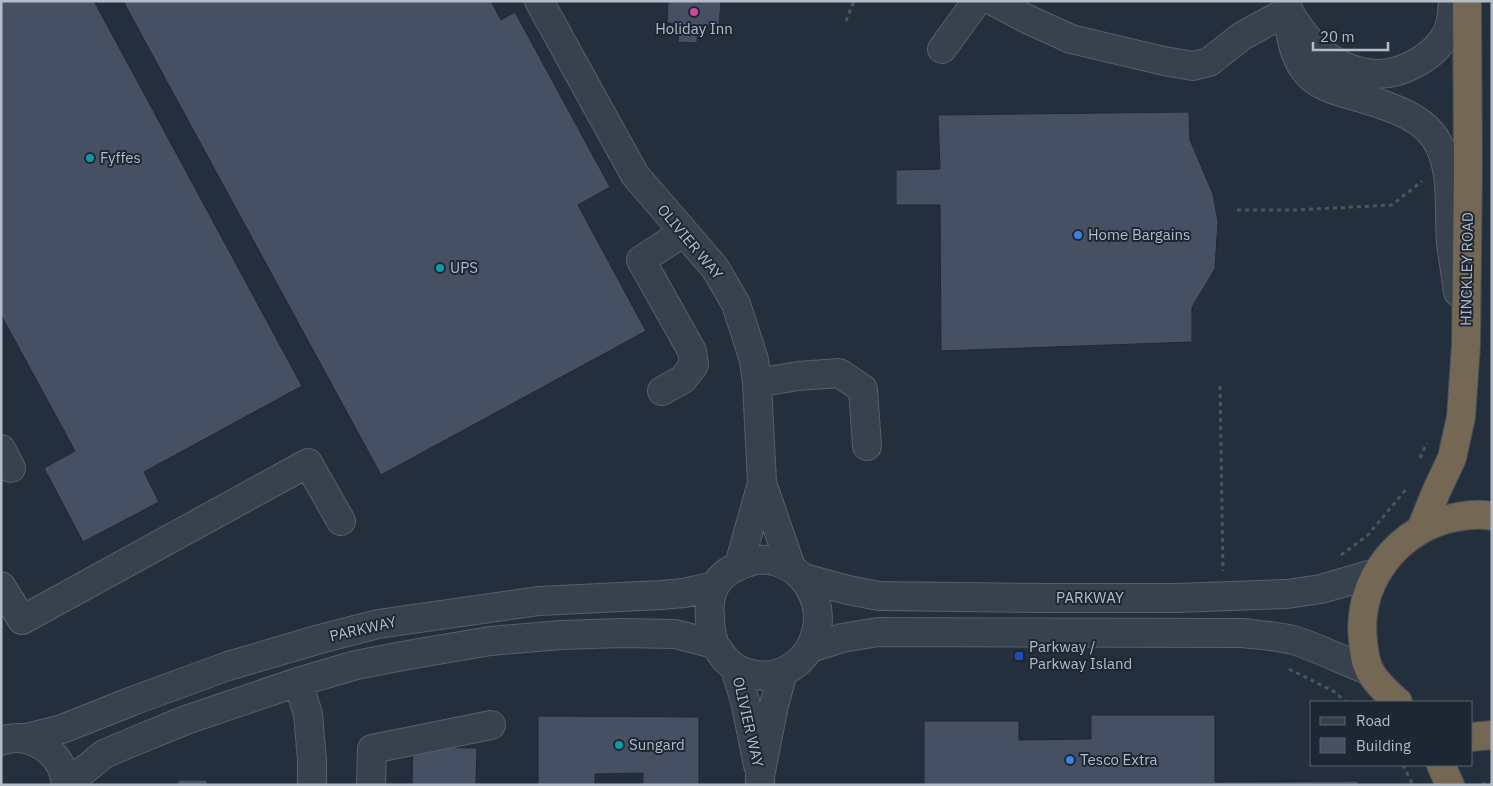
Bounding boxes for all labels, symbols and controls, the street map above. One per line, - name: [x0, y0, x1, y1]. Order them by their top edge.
- marker: Holiday Inn: [688, 6, 700, 18]
- place label: Holiday Inn: [655, 19, 733, 38]
- scale bar: [1313, 20, 1388, 52]
- text: 20 m: [1320, 27, 1355, 46]
- place label: Fyffes: [100, 148, 141, 167]
- marker: Fyffes: [84, 152, 96, 164]
- street label: OLIVIER WAY: [653, 200, 727, 283]
- street label: HINCKLEY ROAD: [1456, 212, 1477, 326]
- place label: Home Bargains: [1088, 225, 1190, 244]
- marker: Home Bargains: [1072, 229, 1084, 241]
- place label: UPS: [450, 258, 478, 277]
- marker: UPS: [434, 262, 446, 274]
- street label: PARKWAY: [1056, 588, 1124, 607]
- street label: PARKWAY: [328, 612, 398, 645]
- place label: Parkway / Parkway Island: [1029, 637, 1132, 673]
- marker: Parkway / Parkway Island: [1013, 650, 1025, 662]
- street label: OLIVIER WAY: [729, 675, 768, 769]
- legend: [1310, 701, 1473, 766]
- text: Road: [1356, 711, 1391, 730]
- place label: Sungard: [629, 735, 685, 754]
- text: Building: [1356, 736, 1411, 755]
- marker: Sungard: [613, 739, 625, 751]
- place label: Tesco Extra: [1080, 750, 1158, 769]
- marker: Tesco Extra: [1064, 754, 1076, 766]

